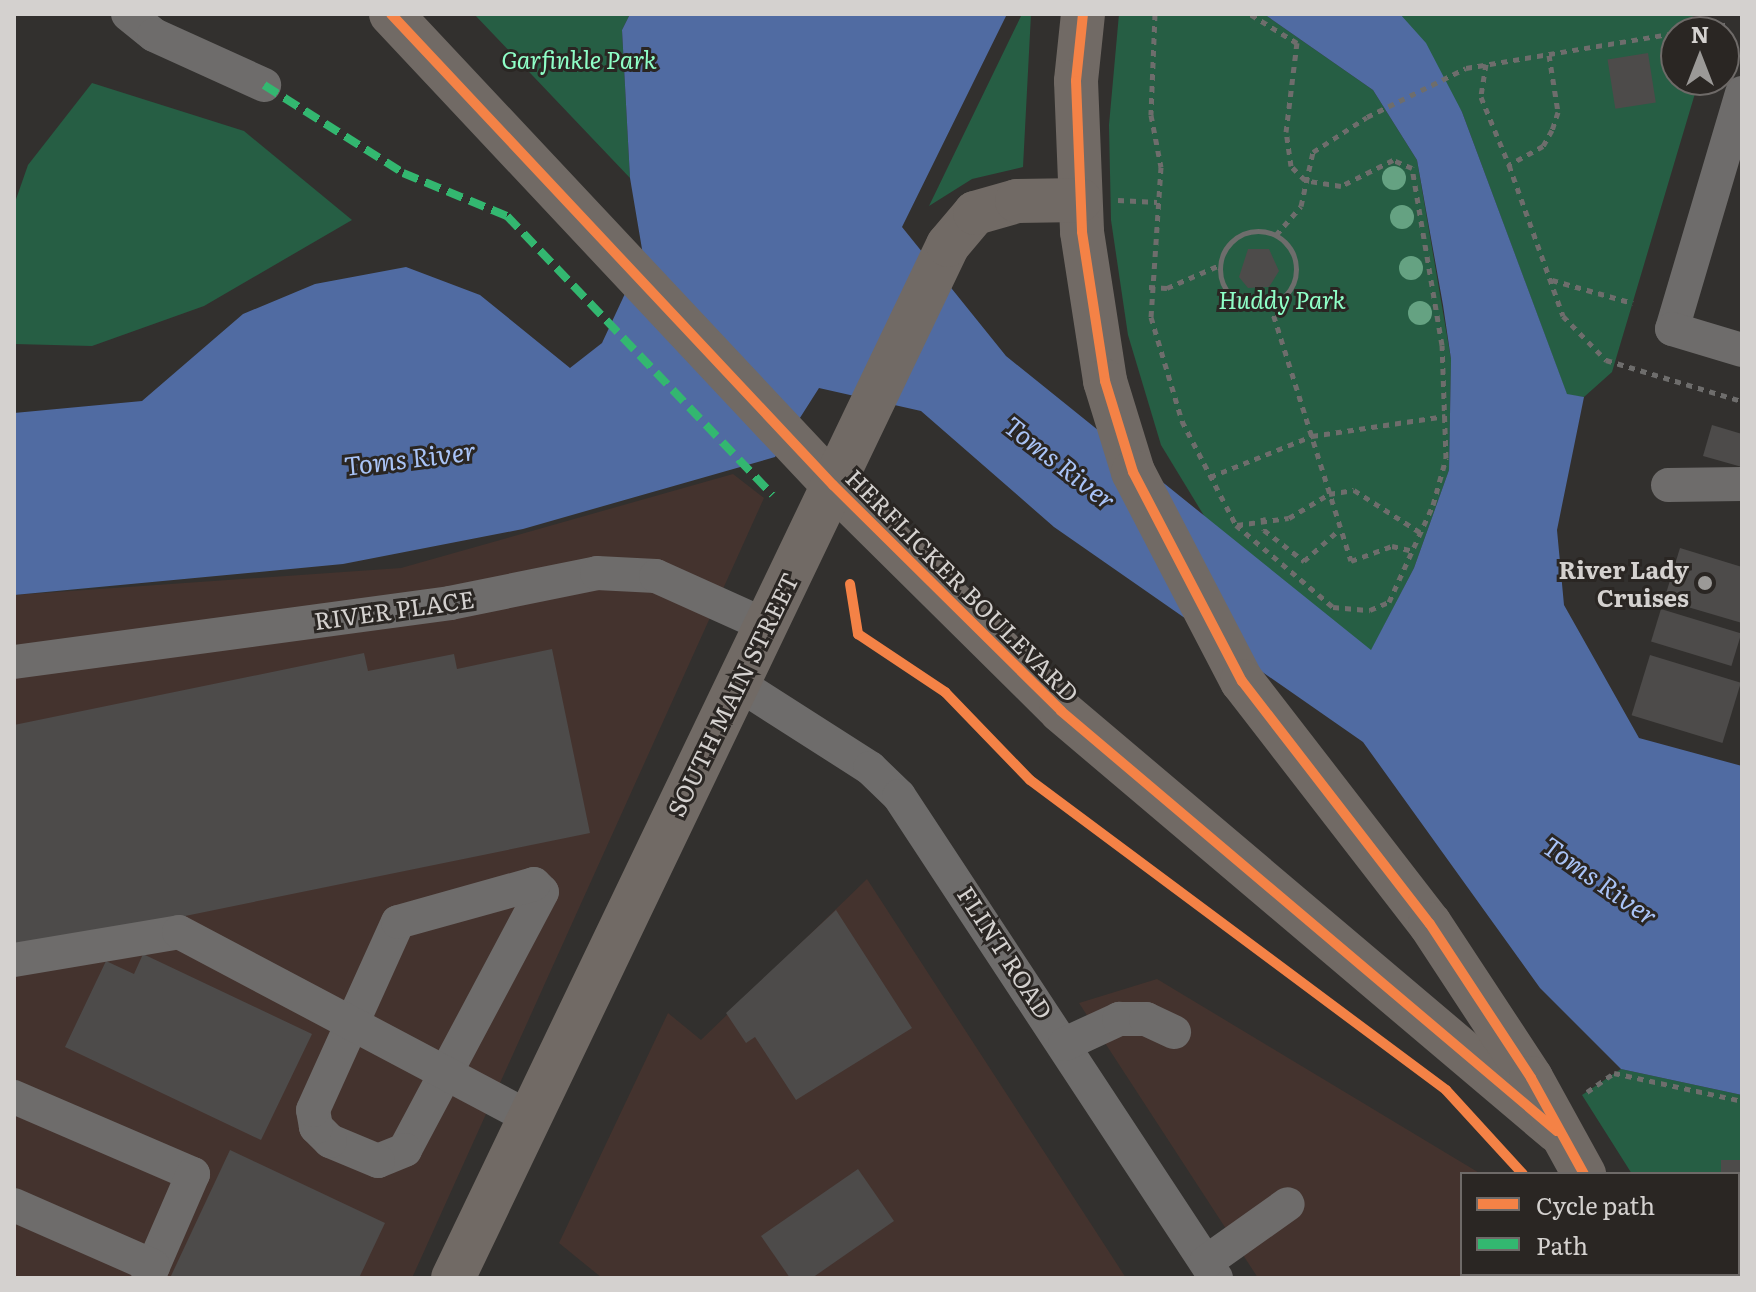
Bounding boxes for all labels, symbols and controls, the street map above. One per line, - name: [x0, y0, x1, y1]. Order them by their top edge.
- north arrow: [1660, 16, 1740, 96]
- text: N: [1691, 17, 1709, 50]
- park label: Garfinkle Park: [501, 45, 657, 73]
- park label: Huddy Park: [1218, 285, 1346, 313]
- water label: Toms River: [999, 409, 1123, 515]
- water label: Toms River: [342, 433, 478, 481]
- street label: HERFLICKER BOULEVARD: [841, 463, 1085, 707]
- place label: River Lady Cruises: [1558, 555, 1689, 611]
- street label: SOUTH MAIN STREET: [660, 567, 804, 821]
- marker: River Lady Cruises: [1696, 574, 1714, 592]
- street label: RIVER PLACE: [312, 584, 476, 634]
- water label: Toms River: [1538, 829, 1664, 931]
- street label: FLINT ROAD: [953, 880, 1059, 1024]
- legend: [1460, 1172, 1740, 1276]
- text: Cycle path: [1536, 1187, 1655, 1222]
- text: Path: [1536, 1227, 1588, 1262]

